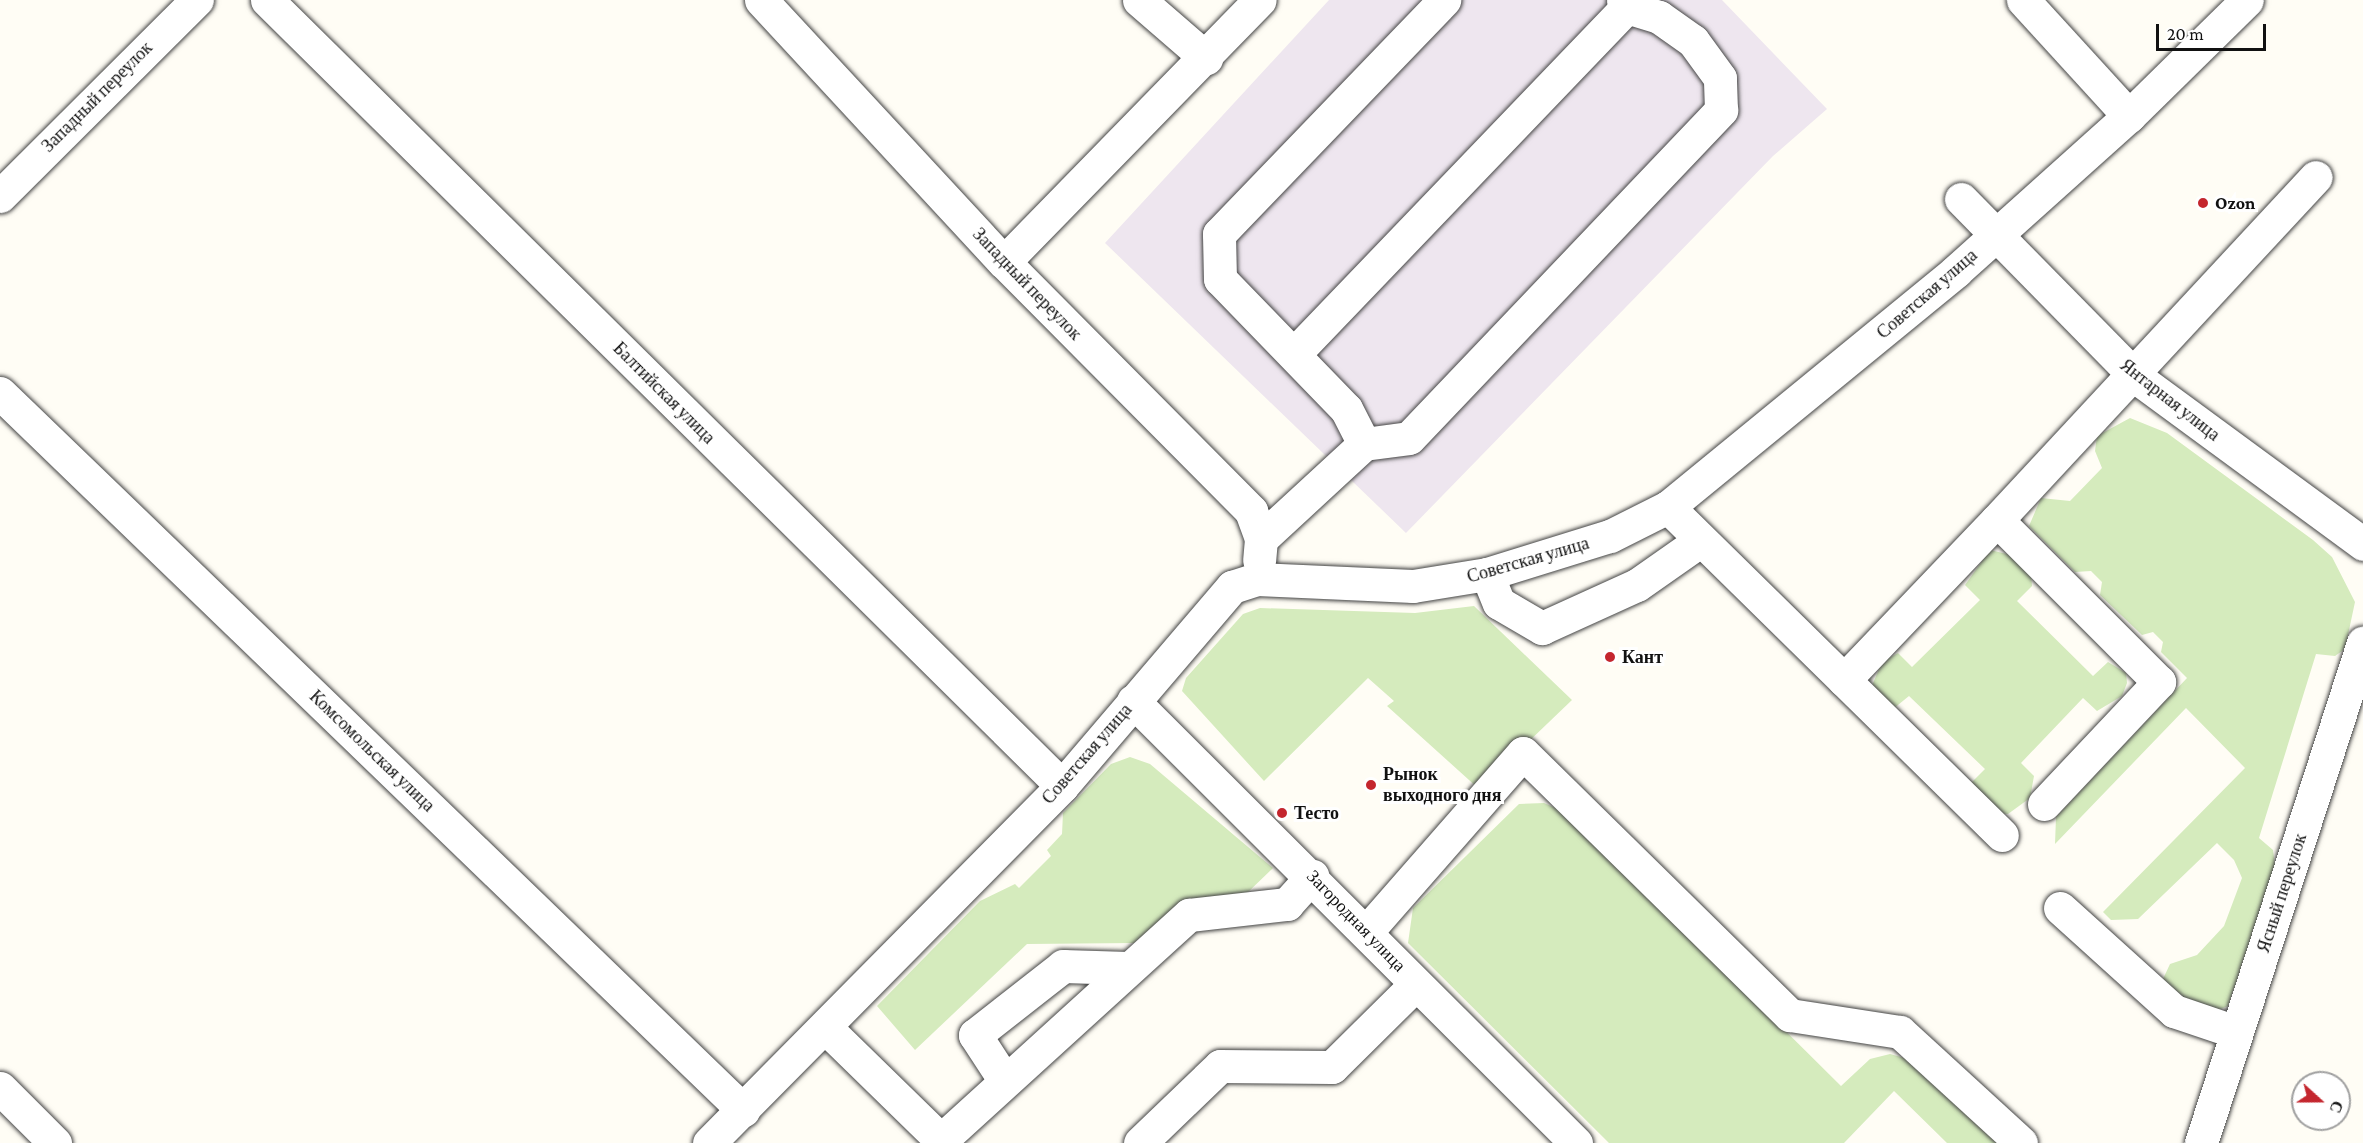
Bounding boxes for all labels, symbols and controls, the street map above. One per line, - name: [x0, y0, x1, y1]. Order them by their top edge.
- scale bar: [2159, 12, 2268, 50]
- text: 20 m: [2167, 24, 2204, 44]
- street label: Западный переулок: [37, 37, 157, 157]
- place label: Ozon: [2215, 192, 2255, 214]
- marker: Ozon: [2196, 196, 2210, 210]
- street label: Западный переулок: [968, 223, 1086, 345]
- street label: Советская улица: [1872, 245, 1982, 343]
- street label: Балтийская улица: [609, 338, 719, 448]
- street label: Янтарная улица: [2116, 354, 2224, 446]
- street label: Советская улица: [1464, 532, 1592, 588]
- place label: Кант: [1622, 646, 1663, 668]
- marker: Кант: [1603, 650, 1617, 664]
- street label: Комсомольская улица: [305, 686, 439, 816]
- street label: Советская улица: [1038, 699, 1136, 809]
- place label: Рынок выходного дня: [1383, 764, 1501, 806]
- marker: Рынок выходного дня: [1364, 778, 1378, 792]
- place label: Тесто: [1294, 802, 1339, 824]
- marker: Тесто: [1275, 806, 1289, 820]
- street label: Ясный переулок: [2253, 831, 2311, 955]
- street label: Загородная улица: [1302, 866, 1410, 976]
- north arrow: [2291, 1071, 2351, 1131]
- text: С: [2326, 1098, 2346, 1115]

